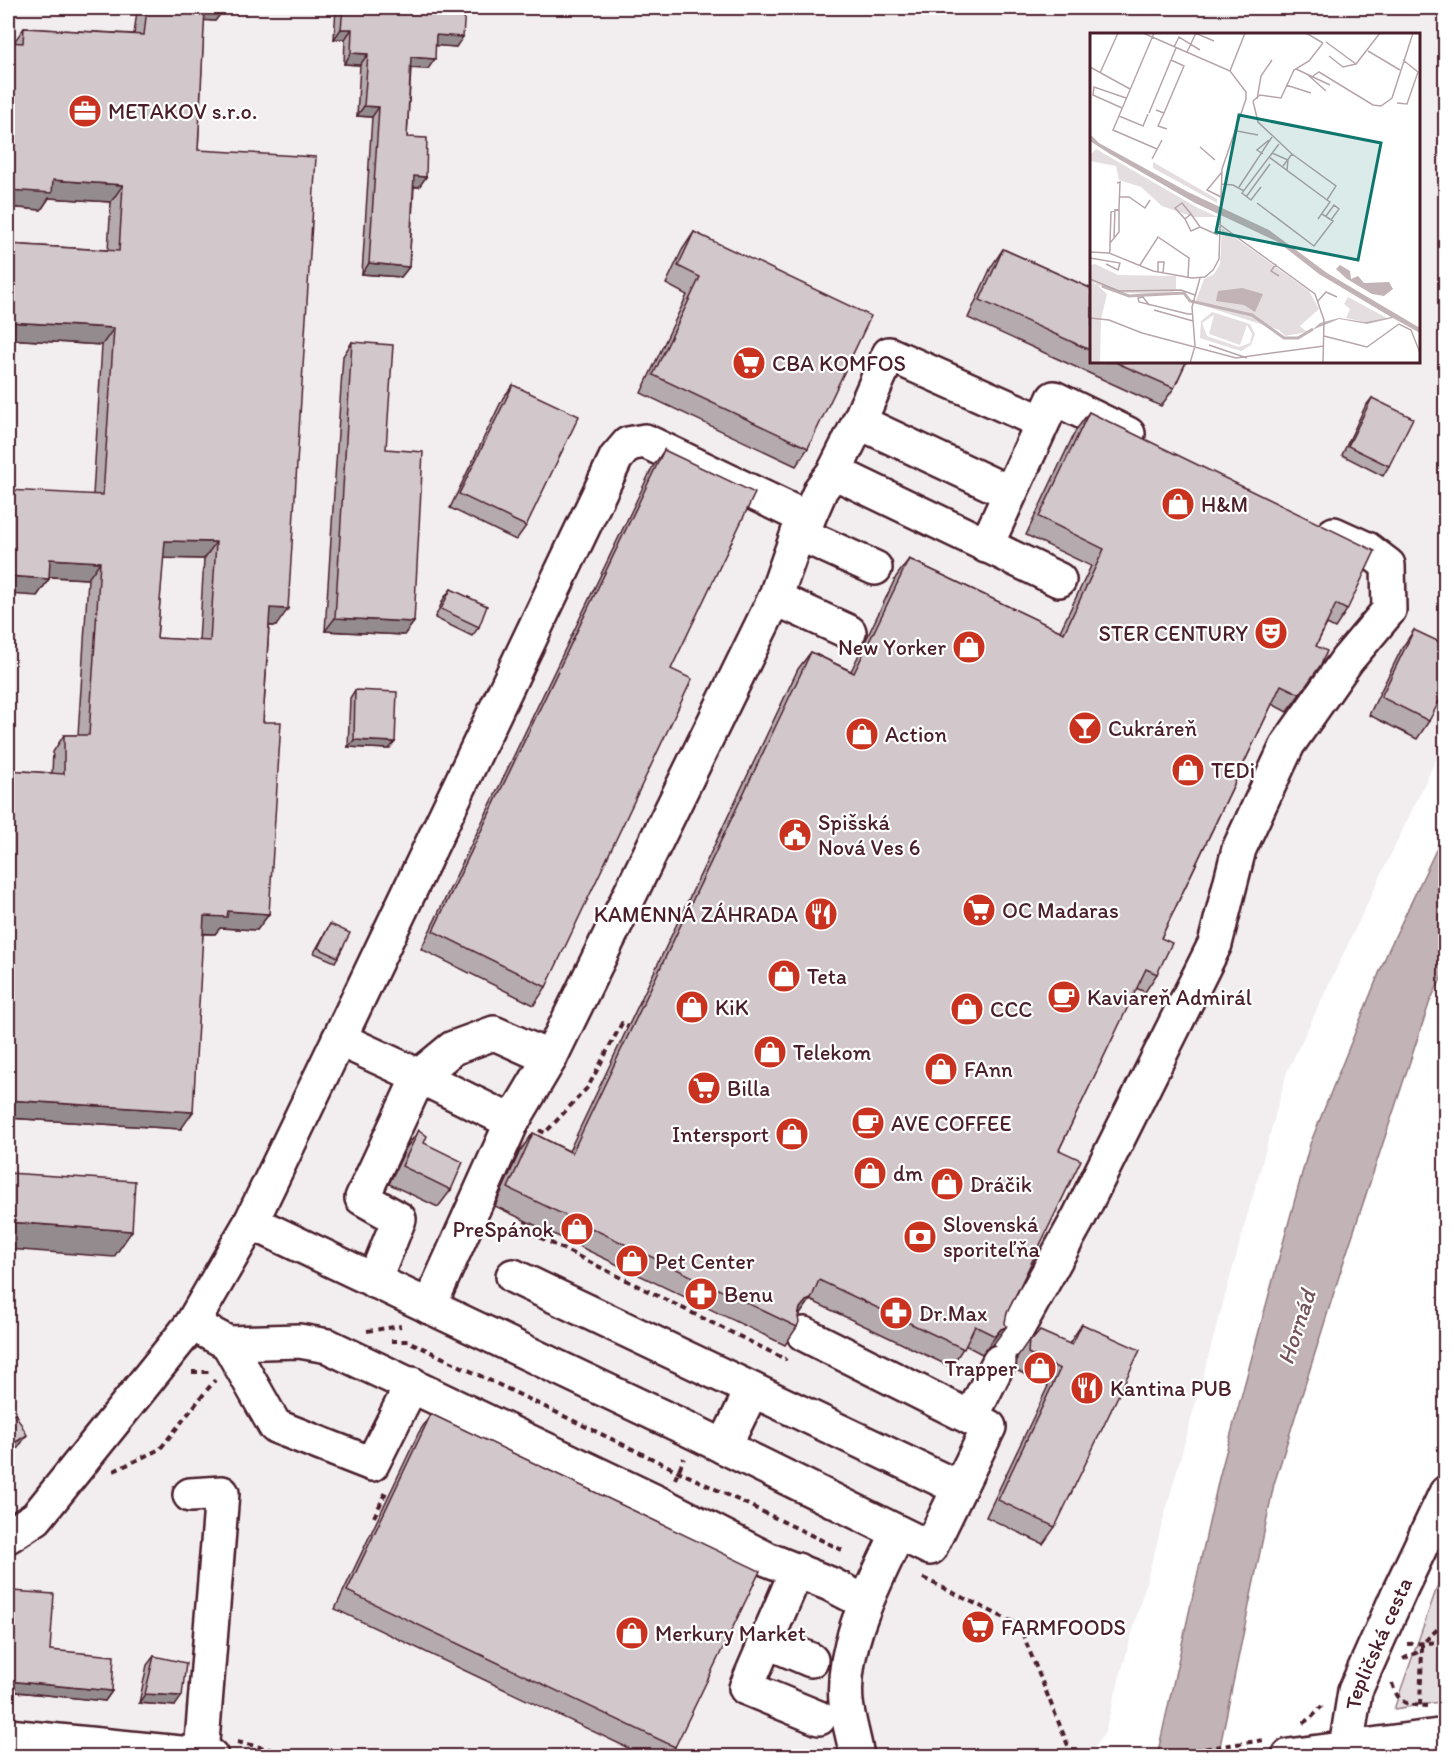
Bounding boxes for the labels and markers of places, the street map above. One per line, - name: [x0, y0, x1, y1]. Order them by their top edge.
- office icon: METAKOV s.r.o.: [67, 93, 103, 129]
- place label: METAKOV s.r.o.: [108, 98, 257, 125]
- supermarket icon: CBA KOMFOS: [731, 345, 767, 381]
- place label: CBA KOMFOS: [772, 350, 906, 377]
- shop icon: H&M: [1160, 486, 1196, 522]
- place label: H&M: [1201, 491, 1248, 518]
- theatre icon: STER CENTURY: [1253, 615, 1289, 651]
- place label: STER CENTURY: [1099, 620, 1248, 647]
- shop icon: New Yorker: [951, 629, 987, 665]
- place label: New Yorker: [838, 634, 946, 661]
- bar icon: Cukráreň: [1067, 710, 1103, 746]
- place label: Cukráreň: [1108, 715, 1197, 742]
- shop icon: Action: [844, 716, 880, 752]
- place label: Action: [885, 721, 947, 748]
- shop icon: TEDi: [1170, 752, 1206, 788]
- place label: TEDi: [1211, 757, 1255, 784]
- place label: Spišská Nová Ves 6: [818, 809, 920, 861]
- public building icon: Spišská Nová Ves 6: [777, 817, 813, 853]
- supermarket icon: OC Madaras: [961, 892, 997, 928]
- restaurant icon: KAMENNÁ ZÁHRADA: [803, 896, 839, 932]
- place label: OC Madaras: [1002, 897, 1119, 924]
- place label: KAMENNÁ ZÁHRADA: [594, 901, 798, 928]
- shop icon: Teta: [766, 958, 802, 994]
- place label: Teta: [807, 963, 847, 990]
- cafe icon: Kaviareň Admirál: [1046, 979, 1082, 1015]
- place label: Kaviareň Admirál: [1087, 984, 1252, 1011]
- shop icon: KiK: [674, 989, 710, 1025]
- shop icon: CCC: [949, 991, 985, 1027]
- place label: KiK: [715, 994, 749, 1021]
- place label: CCC: [990, 996, 1032, 1023]
- shop icon: Telekom: [752, 1034, 788, 1070]
- place label: Telekom: [793, 1039, 872, 1066]
- shop icon: FAnn: [923, 1051, 959, 1087]
- place label: FAnn: [964, 1056, 1013, 1083]
- supermarket icon: Billa: [686, 1070, 722, 1106]
- place label: Billa: [727, 1075, 770, 1102]
- cafe icon: AVE COFFEE: [850, 1105, 886, 1141]
- place label: AVE COFFEE: [891, 1110, 1011, 1137]
- shop icon: Intersport: [774, 1116, 810, 1152]
- place label: Intersport: [672, 1121, 769, 1148]
- shop icon: dm: [852, 1155, 888, 1191]
- place label: dm: [893, 1160, 923, 1187]
- shop icon: Dráčik: [929, 1166, 965, 1202]
- place label: Dráčik: [970, 1171, 1032, 1198]
- shop icon: PreSpánok: [559, 1211, 595, 1247]
- place label: Slovenská sporiteľňa: [943, 1211, 1041, 1263]
- place label: PreSpánok: [453, 1216, 555, 1243]
- bank icon: Slovenská sporiteľňa: [902, 1219, 938, 1255]
- shop icon: Pet Center: [614, 1243, 650, 1279]
- place label: Pet Center: [655, 1248, 755, 1275]
- pharmacy icon: Benu: [683, 1276, 719, 1312]
- place label: Benu: [724, 1281, 773, 1308]
- pharmacy icon: Dr.Max: [878, 1295, 914, 1331]
- place label: Dr.Max: [919, 1300, 987, 1327]
- shop icon: Trapper: [1022, 1350, 1058, 1386]
- place label: Trapper: [944, 1355, 1017, 1382]
- restaurant icon: Kantina PUB: [1069, 1370, 1105, 1406]
- place label: Kantina PUB: [1110, 1375, 1232, 1402]
- supermarket icon: FARMFOODS: [960, 1609, 996, 1645]
- place label: FARMFOODS: [1001, 1614, 1126, 1641]
- shop icon: Merkury Market: [614, 1615, 650, 1651]
- place label: Merkury Market: [655, 1620, 806, 1647]

